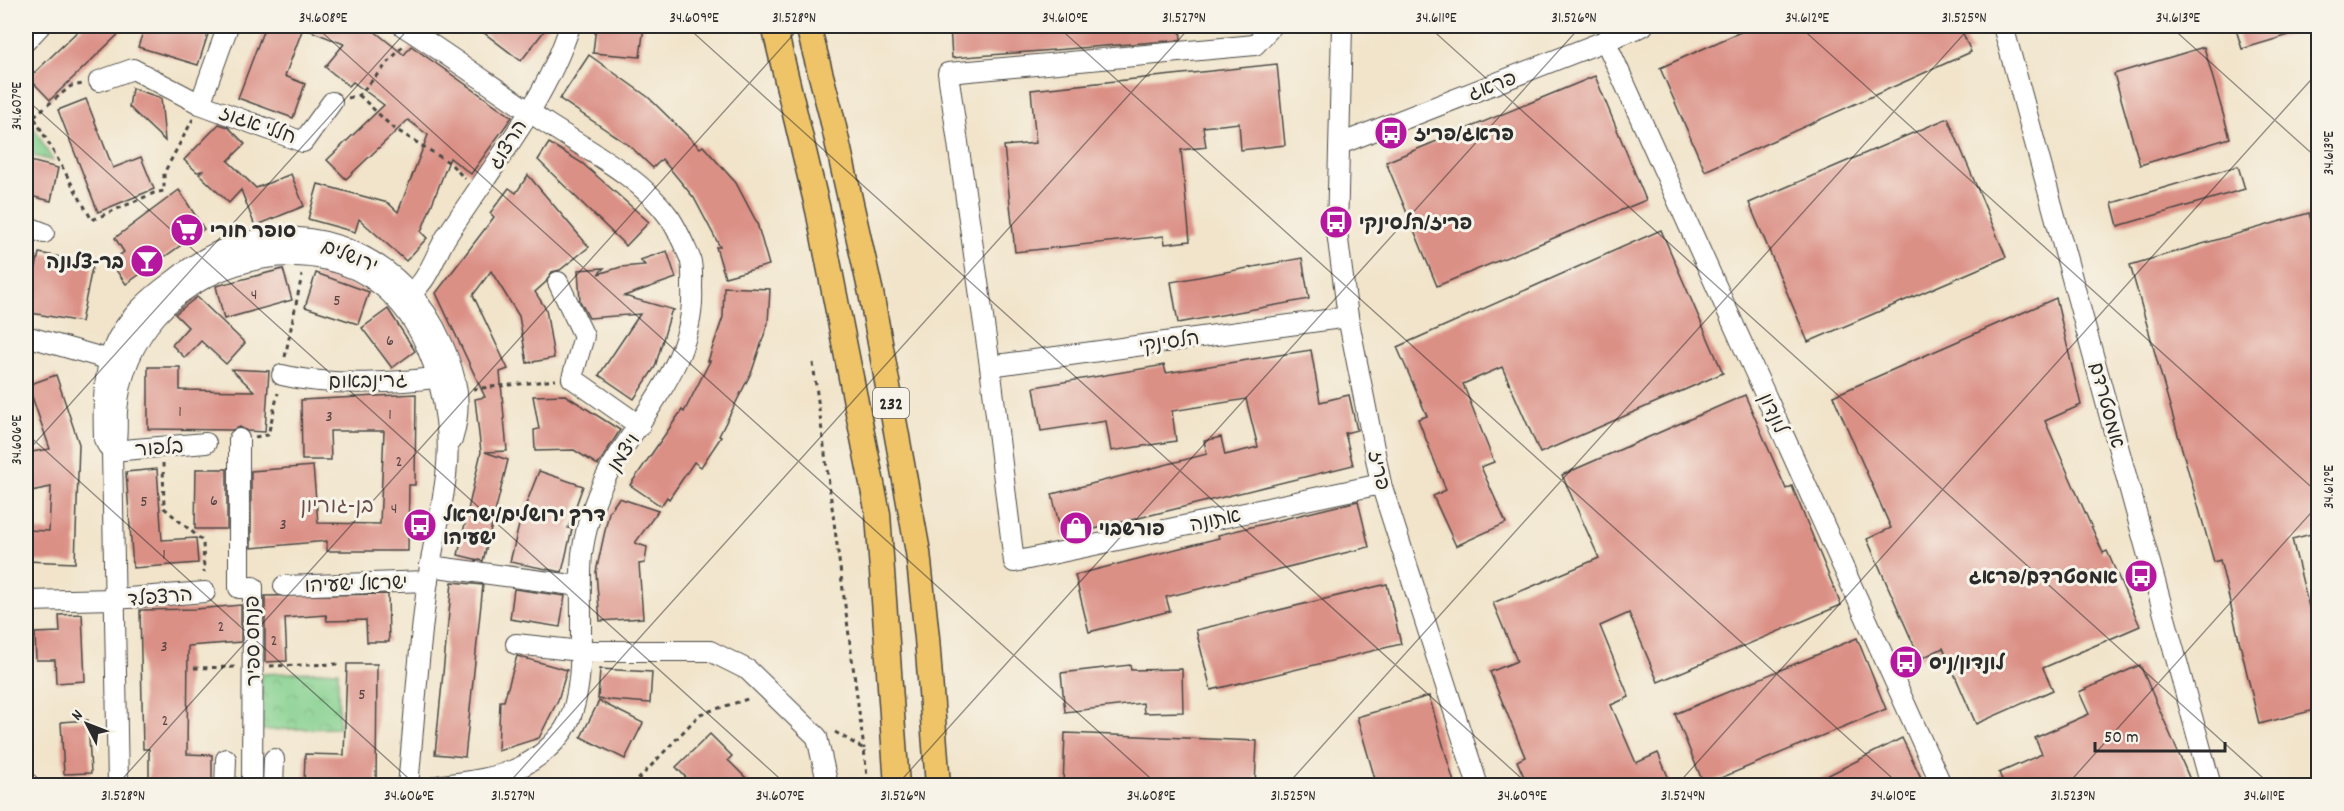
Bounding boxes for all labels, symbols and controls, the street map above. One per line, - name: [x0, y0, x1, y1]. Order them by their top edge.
- text: 34.608°E: [299, 8, 347, 30]
- text: 34.609°E: [669, 8, 719, 30]
- text: 31.528°N: [772, 8, 816, 30]
- text: 34.610°E: [1042, 8, 1088, 30]
- text: 31.527°N: [1162, 8, 1206, 30]
- text: 34.611°E: [1416, 8, 1457, 30]
- text: 31.526°N: [1551, 8, 1597, 30]
- text: 34.612°E: [1785, 8, 1829, 30]
- text: 31.525°N: [1941, 8, 1987, 30]
- text: 34.613°E: [2156, 8, 2200, 30]
- street label: פראג: [1465, 66, 1521, 110]
- text: 34.607°E: [7, 82, 29, 130]
- street label: חללי אגוז: [215, 101, 299, 153]
- street label: הרצוג: [483, 115, 536, 176]
- bus stop icon: פראג/פריז: [1373, 115, 1409, 151]
- place label: פראג/פריז: [1414, 122, 1514, 150]
- text: 34.613°E: [2319, 131, 2341, 175]
- bus stop icon: פריז/הלסינקי: [1318, 204, 1354, 240]
- place label: פריז/הלסינקי: [1359, 211, 1472, 239]
- supermarket icon: סופר חורי: [169, 212, 205, 248]
- place label: סופר חורי: [210, 219, 296, 247]
- street label: ירושלים: [316, 234, 381, 282]
- bar icon: בר-צלונה: [129, 243, 165, 279]
- place label: בר-צלונה: [46, 250, 124, 278]
- house number: 4: [251, 284, 257, 307]
- house number: 5: [333, 290, 341, 313]
- street label: הלסינקי: [1137, 326, 1202, 362]
- house number: 6: [386, 330, 394, 353]
- street label: אמסטרדם: [2080, 360, 2130, 452]
- street label: גרינבאום: [328, 368, 408, 398]
- road number: 232: [873, 388, 909, 418]
- street label: לונדון: [1750, 389, 1793, 440]
- house number: 1: [178, 401, 182, 424]
- house number: 1: [388, 404, 392, 427]
- house number: 3: [325, 406, 333, 429]
- text: 34.606°E: [7, 415, 29, 465]
- street label: ויצמן: [602, 429, 649, 478]
- street label: בלפור: [134, 434, 185, 466]
- street label: פריז: [1359, 448, 1395, 493]
- house number: 2: [396, 451, 403, 474]
- text: 34.612°E: [2319, 465, 2341, 509]
- house number: 6: [210, 490, 218, 513]
- house number: 5: [140, 491, 148, 514]
- district label: בן-גוריון: [300, 493, 374, 523]
- house number: 4: [391, 498, 397, 521]
- place label: דרך ירושלים/ישראל ישעיהו: [443, 503, 606, 554]
- street label: אתונה: [1187, 503, 1244, 541]
- bus stop icon: דרך ירושלים/ישראל ישעיהו: [402, 507, 438, 543]
- shop icon: פורשבוי: [1058, 510, 1094, 546]
- house number: 3: [279, 514, 287, 537]
- place label: פורשבוי: [1099, 517, 1165, 545]
- house number: 1: [162, 544, 166, 567]
- bus stop icon: אמסטרדם/פראג: [2123, 558, 2159, 594]
- place label: אמסטרדם/פראג: [1969, 565, 2118, 593]
- street label: ישראל ישעיהו: [304, 570, 408, 602]
- street label: הרצפלד: [126, 582, 194, 616]
- street label: פנחס ספיר: [240, 595, 270, 687]
- house number: 2: [218, 616, 225, 639]
- house number: 2: [271, 630, 278, 653]
- house number: 3: [160, 636, 168, 659]
- bus stop icon: לונדון/ניס: [1888, 644, 1924, 680]
- place label: לונדון/ניס: [1929, 651, 2006, 679]
- house number: 5: [358, 684, 366, 707]
- north arrow: [57, 694, 117, 754]
- text: N: [67, 705, 89, 726]
- house number: 2: [162, 710, 169, 733]
- scale bar: [2095, 715, 2226, 753]
- text: 50 m: [2104, 726, 2139, 751]
- text: 31.528°N: [101, 786, 145, 808]
- text: 34.606°E: [384, 786, 434, 808]
- text: 31.527°N: [491, 786, 535, 808]
- text: 34.607°E: [756, 786, 804, 808]
- text: 31.526°N: [880, 786, 926, 808]
- text: 34.608°E: [1127, 786, 1175, 808]
- text: 31.525°N: [1270, 786, 1316, 808]
- text: 34.609°E: [1497, 786, 1547, 808]
- text: 31.524°N: [1661, 786, 1705, 808]
- text: 34.610°E: [1870, 786, 1916, 808]
- text: 31.523°N: [2051, 786, 2095, 808]
- text: 34.611°E: [2244, 786, 2285, 808]

